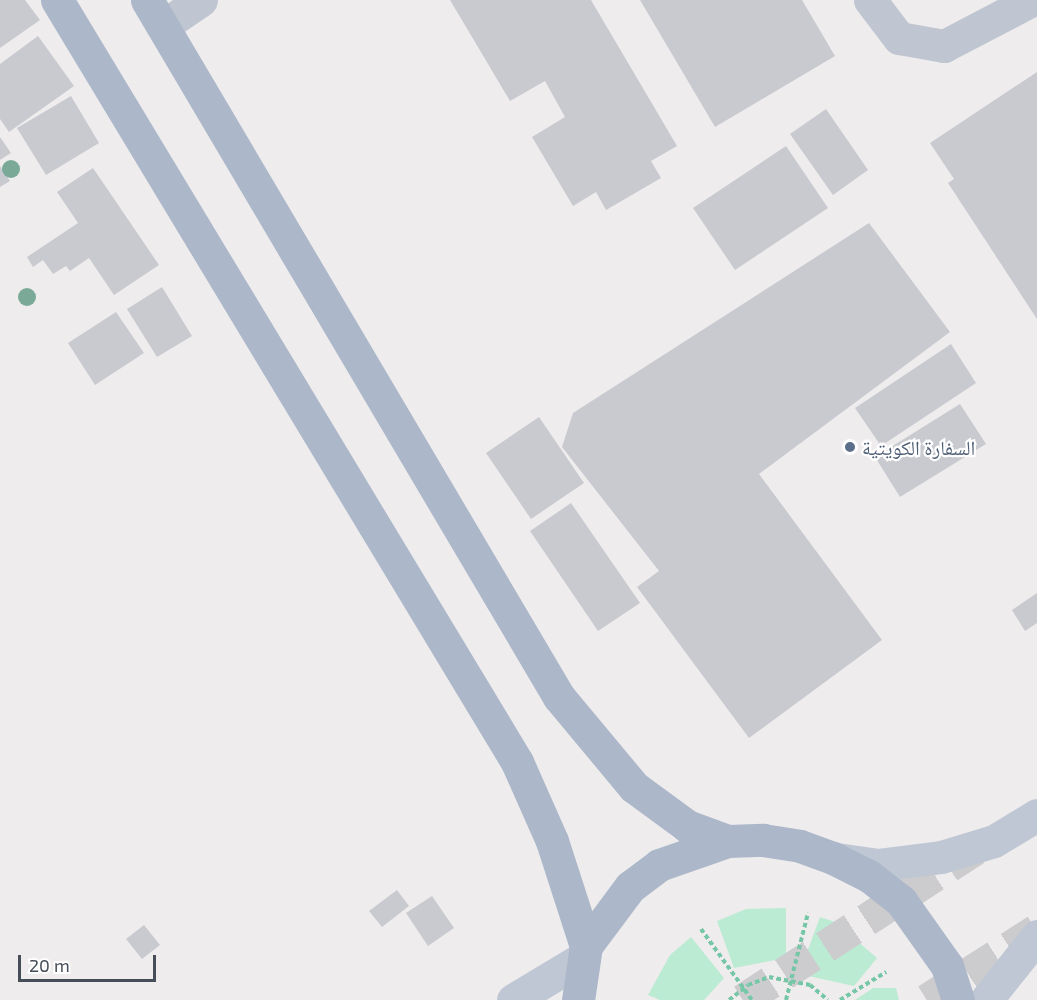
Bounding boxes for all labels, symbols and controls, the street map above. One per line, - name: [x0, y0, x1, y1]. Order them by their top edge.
- place label: السفارة الكويتية: [862, 435, 975, 459]
- marker: السفارة الكويتية: [843, 440, 857, 454]
- scale bar: [21, 943, 159, 981]
- text: 20 m: [29, 954, 70, 976]

